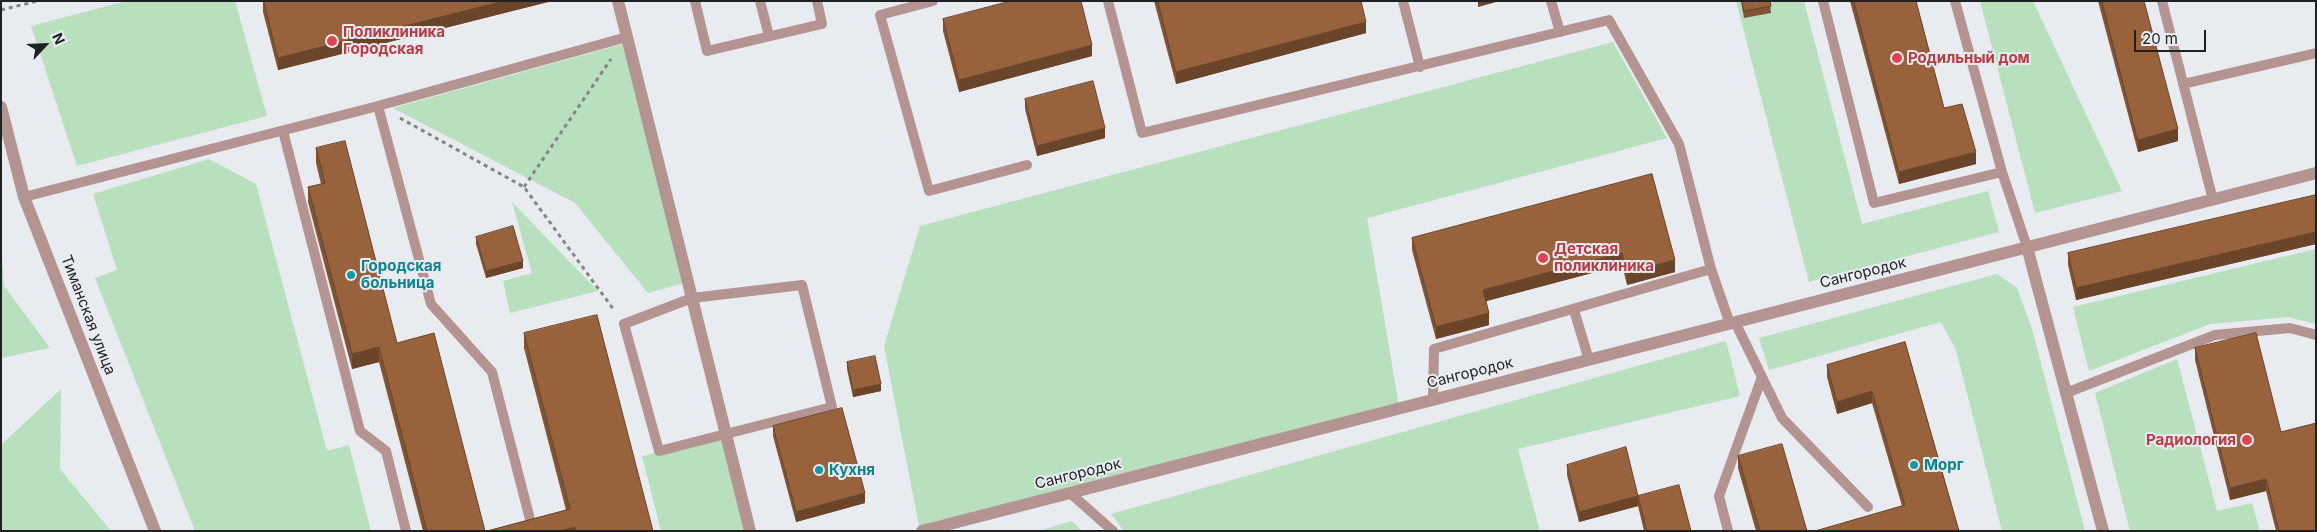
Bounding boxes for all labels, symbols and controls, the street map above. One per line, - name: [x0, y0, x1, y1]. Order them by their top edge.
- north arrow: [20, 20, 70, 70]
- scale bar: [2137, 20, 2210, 52]
- place label: Поликлиника Городская: [343, 23, 445, 58]
- text: 20 m: [2142, 29, 2178, 48]
- text: N: [49, 30, 69, 47]
- marker: Поликлиника Городская: [325, 34, 339, 48]
- place label: Родильный дом: [1908, 49, 2030, 67]
- marker: Родильный дом: [1890, 51, 1904, 65]
- place label: Детская поликлиника: [1554, 240, 1654, 275]
- marker: Детская поликлиника: [1536, 251, 1550, 265]
- street label: Тиманская улица: [57, 253, 119, 377]
- street label: Сангородок: [1818, 254, 1908, 292]
- place label: Городская больница: [361, 257, 441, 292]
- marker: Городская больница: [345, 269, 357, 281]
- street label: Сангородок: [1425, 354, 1515, 392]
- place label: Радиология: [2146, 431, 2236, 449]
- marker: Радиология: [2240, 433, 2254, 447]
- street label: Сангородок: [1033, 455, 1123, 493]
- place label: Морг: [1924, 456, 1963, 474]
- marker: Морг: [1908, 459, 1920, 471]
- place label: Кухня: [829, 461, 875, 479]
- marker: Кухня: [813, 464, 825, 476]

